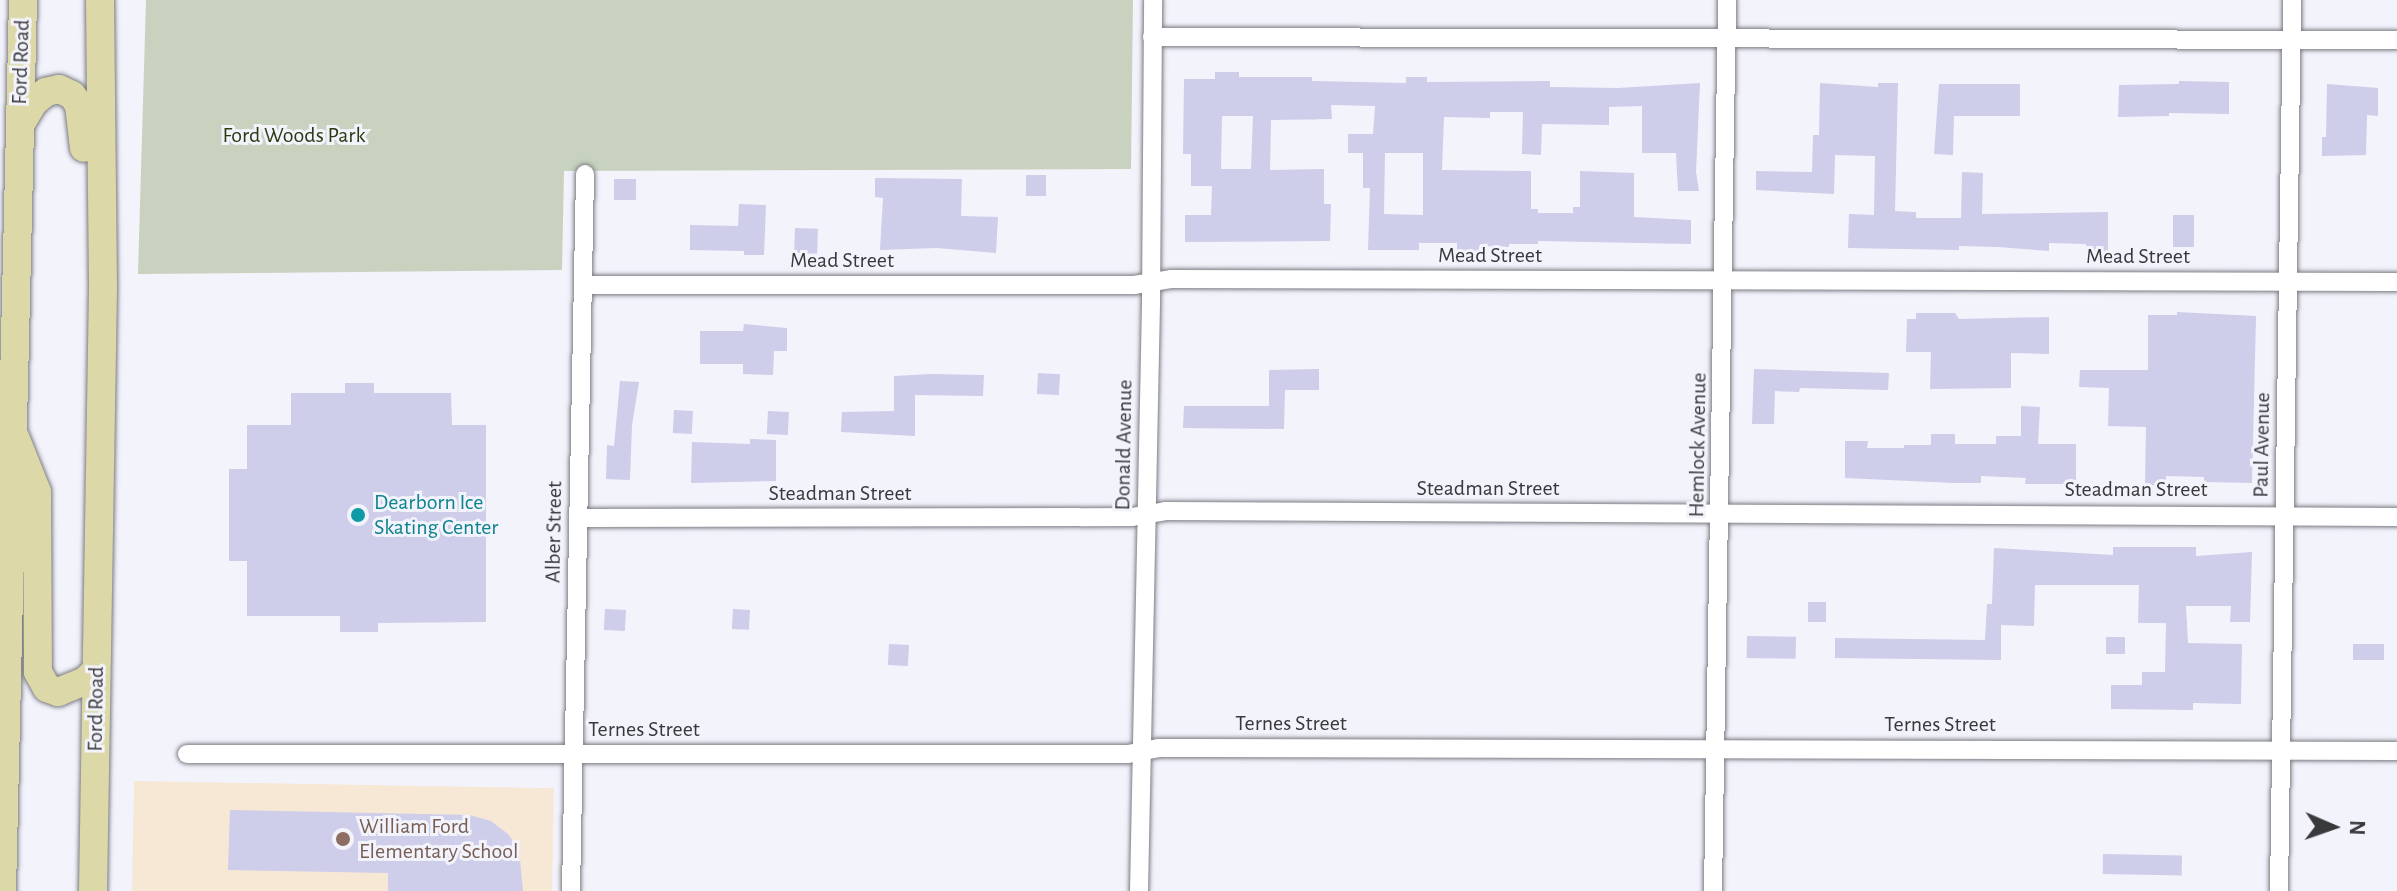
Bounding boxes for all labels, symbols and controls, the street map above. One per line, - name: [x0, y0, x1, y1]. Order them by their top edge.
- street label: Ford Road: [6, 19, 36, 105]
- park label: Ford Woods Park: [223, 123, 365, 149]
- street label: Mead Street: [1438, 243, 1542, 269]
- street label: Mead Street: [2086, 244, 2190, 270]
- street label: Mead Street: [790, 248, 894, 274]
- street label: Hemlock Avenue: [1684, 372, 1712, 518]
- street label: Donald Avenue: [1110, 379, 1138, 511]
- street label: Paul Avenue: [2248, 392, 2276, 498]
- street label: Steadman Street: [1416, 476, 1560, 502]
- street label: Steadman Street: [2064, 477, 2208, 503]
- street label: Alber Street: [540, 481, 568, 583]
- street label: Steadman Street: [768, 481, 912, 507]
- place label: Dearborn Ice Skating Center: [374, 489, 498, 540]
- marker: Dearborn Ice Skating Center: [349, 506, 367, 524]
- street label: Ford Road: [82, 666, 110, 752]
- street label: Ternes Street: [1235, 711, 1347, 737]
- street label: Ternes Street: [1884, 712, 1996, 738]
- street label: Ternes Street: [588, 717, 700, 743]
- north arrow: [2293, 787, 2373, 867]
- place label: William Ford Elementary School: [359, 813, 518, 864]
- text: N: [2346, 820, 2368, 836]
- marker: William Ford Elementary School: [334, 830, 352, 848]

